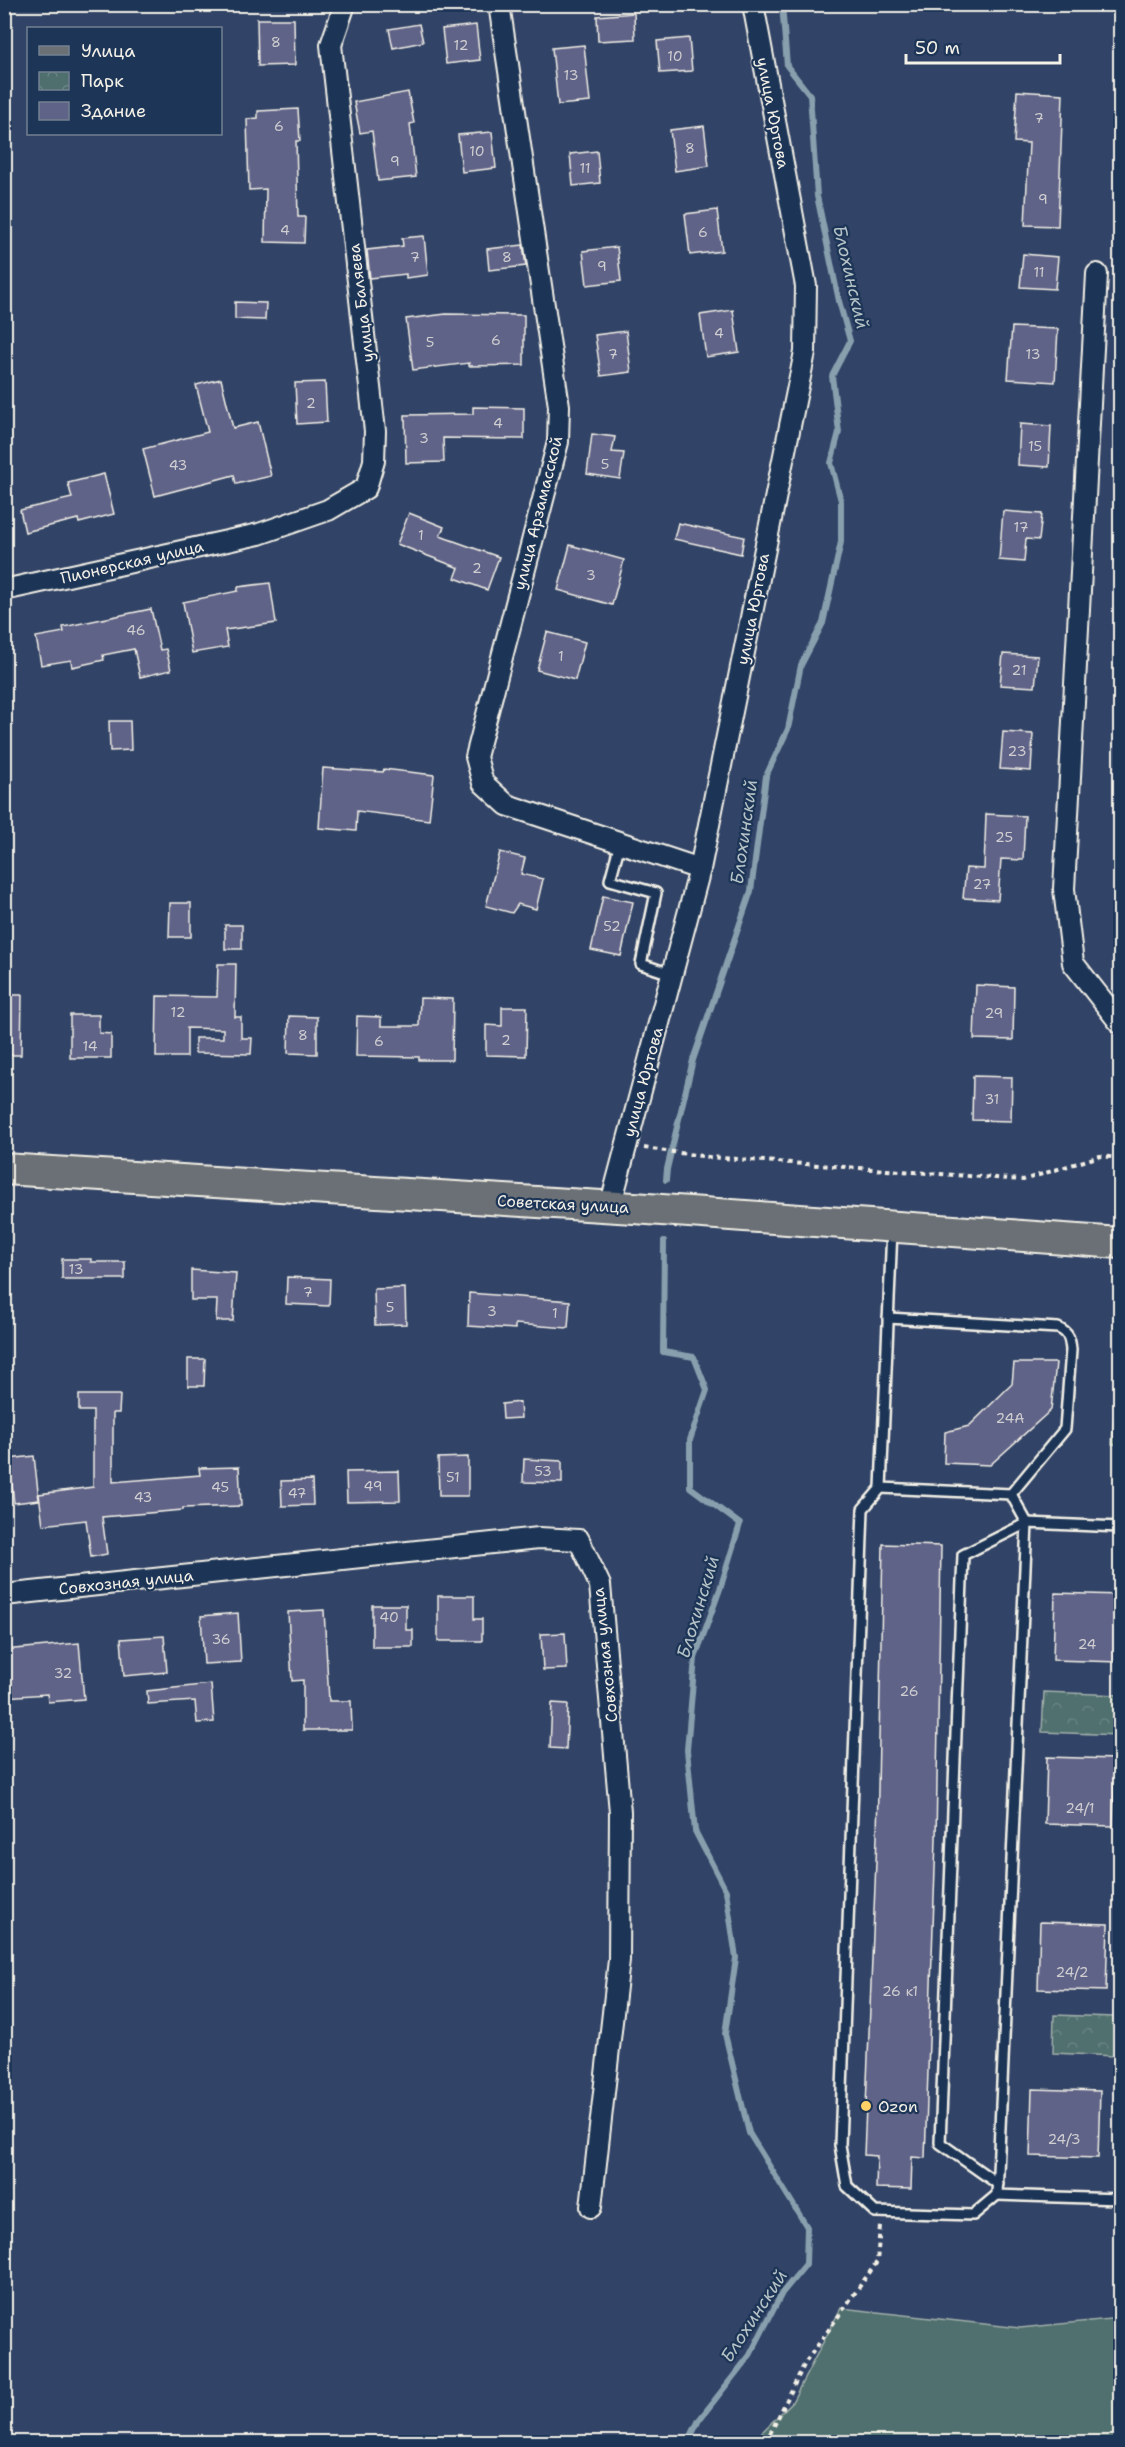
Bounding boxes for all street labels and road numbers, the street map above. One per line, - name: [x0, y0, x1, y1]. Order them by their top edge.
- street label: улица Юртова: [752, 55, 794, 171]
- street label: улица Баляева: [343, 243, 379, 363]
- street label: улица Арзамасской: [509, 434, 567, 592]
- street label: Пионерская улица: [58, 535, 206, 589]
- street label: улица Юртова: [732, 551, 774, 667]
- street label: улица Юртова: [618, 1025, 668, 1139]
- street label: Советская улица: [496, 1190, 630, 1218]
- street label: Совхозная улица: [58, 1564, 194, 1600]
- street label: Совхозная улица: [587, 1587, 623, 1723]

